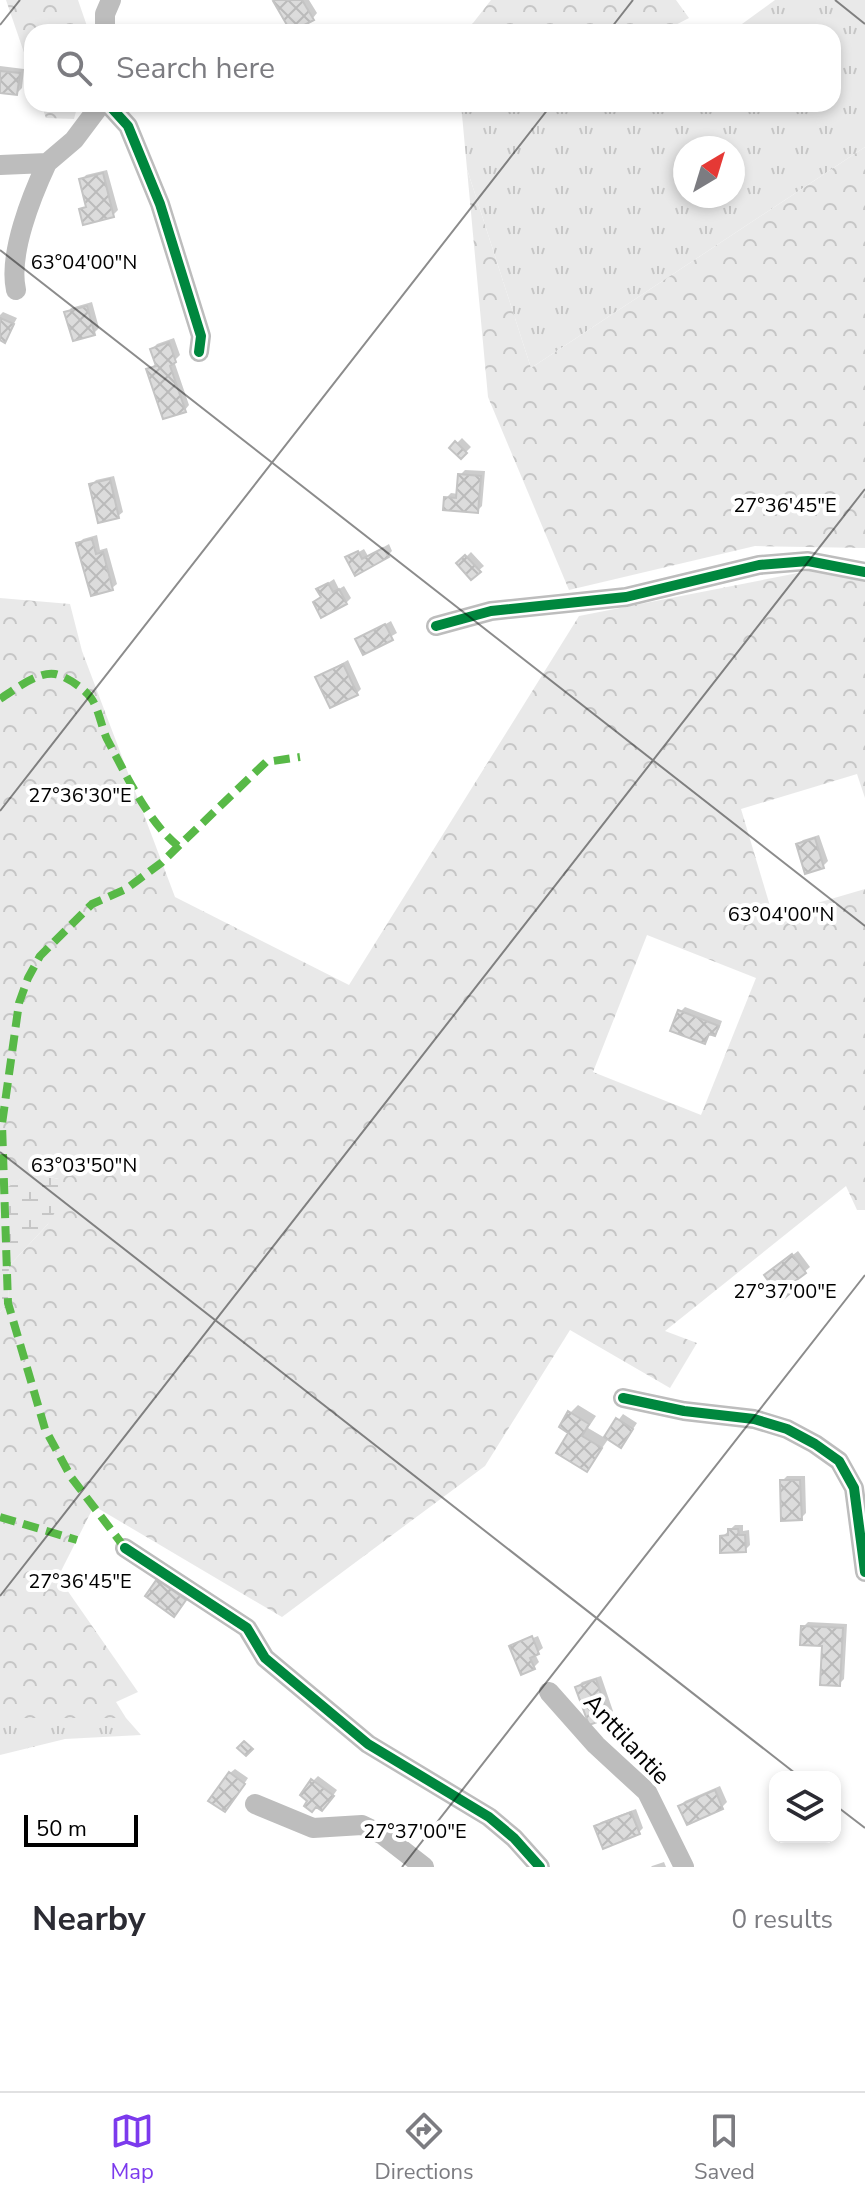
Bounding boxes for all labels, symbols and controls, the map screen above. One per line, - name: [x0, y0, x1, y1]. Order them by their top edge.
- search box: [24, 24, 841, 112]
- icon: search: [52, 46, 96, 90]
- text: Search here: [116, 48, 275, 89]
- north arrow: [673, 136, 745, 208]
- text: 63°04'00"N: [31, 249, 137, 276]
- text: 27°36'45"E: [733, 492, 837, 519]
- text: 27°36'30"E: [28, 782, 132, 809]
- text: 63°04'00"N: [728, 901, 834, 928]
- text: 63°03'50"N: [31, 1152, 137, 1179]
- text: 27°37'00"E: [733, 1278, 837, 1305]
- text: 27°36'45"E: [28, 1568, 132, 1595]
- street label: Anttilantie: [577, 1687, 677, 1791]
- map controls: [769, 1771, 841, 1843]
- button: layers: [769, 1771, 841, 1843]
- scale bar: [24, 1811, 138, 1847]
- text: 50 m: [36, 1814, 87, 1844]
- text: 27°37'00"E: [363, 1818, 467, 1845]
- text: Nearby: [32, 1896, 146, 1942]
- text: 0 results: [732, 1902, 833, 1937]
- tab: Map: [110, 2109, 154, 2187]
- tab: Directions: [375, 2109, 474, 2187]
- tab: Saved: [694, 2109, 755, 2187]

